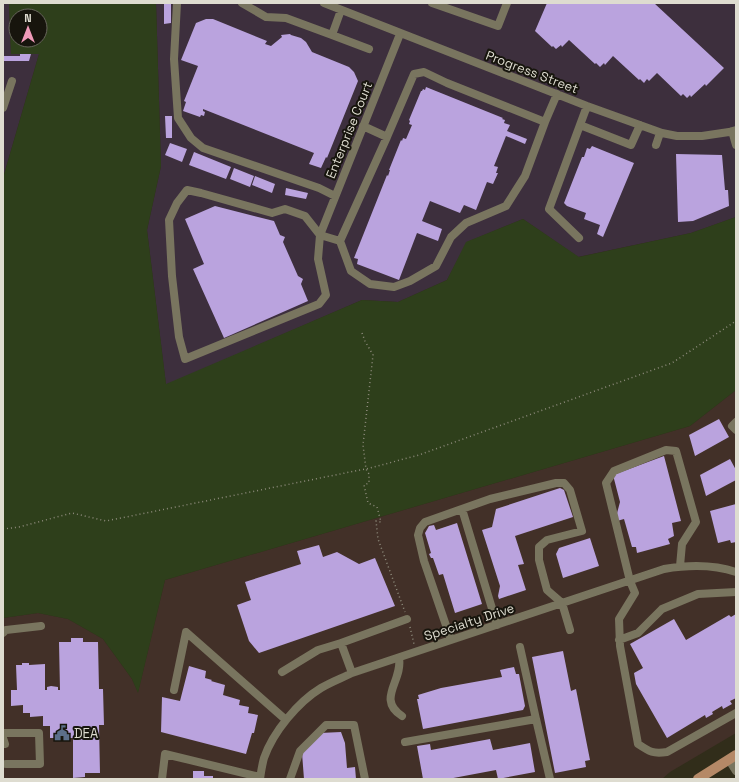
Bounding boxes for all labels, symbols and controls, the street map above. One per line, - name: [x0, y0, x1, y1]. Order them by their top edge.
- north arrow: [8, 8, 48, 48]
- text: N: [24, 11, 32, 25]
- street label: Progress Street: [483, 47, 581, 97]
- street label: Enterprise Court: [322, 79, 376, 181]
- street label: Specialty Drive: [422, 599, 516, 645]
- public building icon: DEA: [53, 724, 71, 742]
- place label: DEA: [74, 725, 98, 742]

